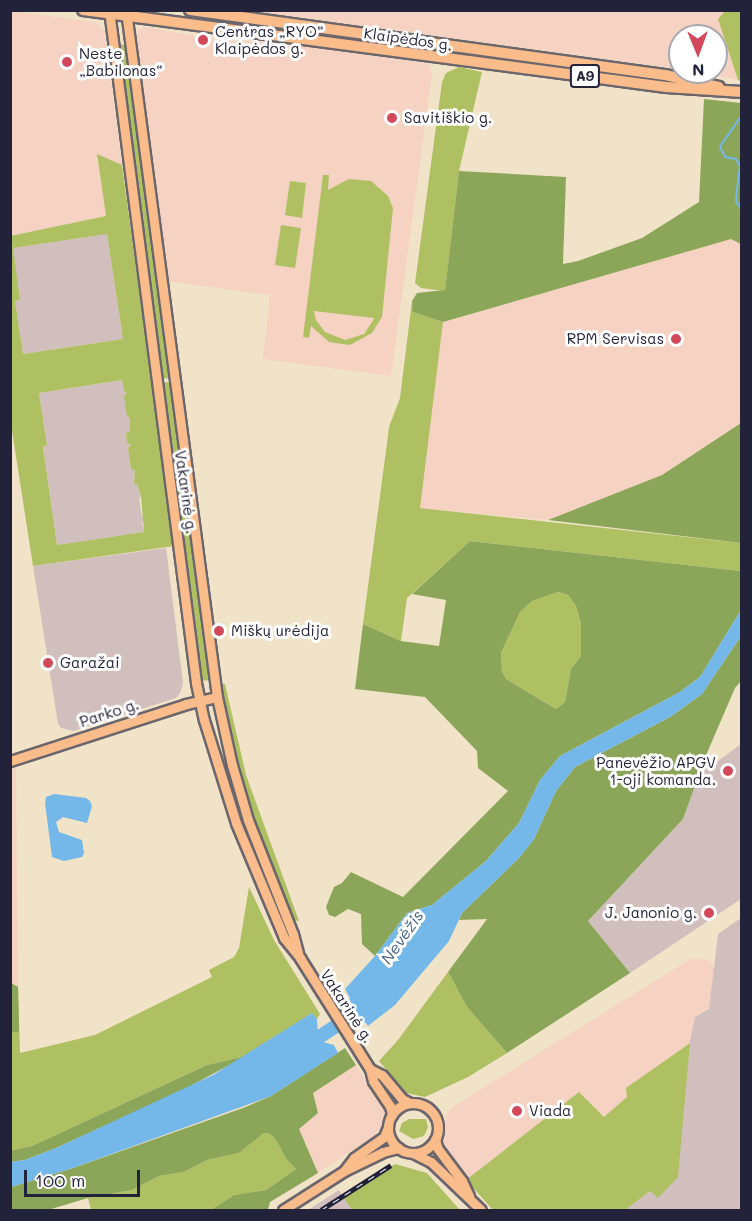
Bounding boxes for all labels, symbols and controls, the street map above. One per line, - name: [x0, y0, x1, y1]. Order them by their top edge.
- place label: Centras „RYO“ Klaipėdos g.: [215, 22, 324, 57]
- street label: Klaipėdos g.: [363, 24, 453, 54]
- north arrow: [668, 24, 728, 84]
- marker: Centras „RYO“ Klaipėdos g.: [196, 33, 210, 47]
- place label: Neste „Babilonas“: [79, 44, 163, 79]
- marker: Neste „Babilonas“: [60, 55, 74, 69]
- text: N: [692, 60, 705, 81]
- road number: A9: [568, 65, 602, 87]
- place label: Savitiškio g.: [404, 109, 492, 127]
- marker: Savitiškio g.: [385, 111, 399, 125]
- place label: RPM Servisas: [567, 330, 664, 348]
- marker: RPM Servisas: [669, 332, 683, 346]
- street label: Vakarinė g.: [171, 449, 201, 535]
- place label: Miškų urėdija: [231, 622, 329, 640]
- marker: Miškų urėdija: [212, 624, 226, 638]
- place label: Garažai: [60, 654, 120, 672]
- marker: Garažai: [41, 656, 55, 670]
- street label: Parko g.: [77, 695, 141, 731]
- place label: Panevėžio APGV 1-oji komanda.: [596, 753, 716, 788]
- marker: Panevėžio APGV 1-oji komanda.: [721, 764, 735, 778]
- place label: J. Janonio g.: [605, 904, 697, 922]
- water label: Nevėžis: [377, 906, 427, 968]
- marker: J. Janonio g.: [702, 906, 716, 920]
- street label: Vakarinė g.: [317, 966, 377, 1046]
- place label: Viada: [529, 1102, 571, 1120]
- marker: Viada: [510, 1104, 524, 1118]
- scale bar: [27, 1158, 142, 1196]
- text: 100 m: [35, 1168, 85, 1192]

